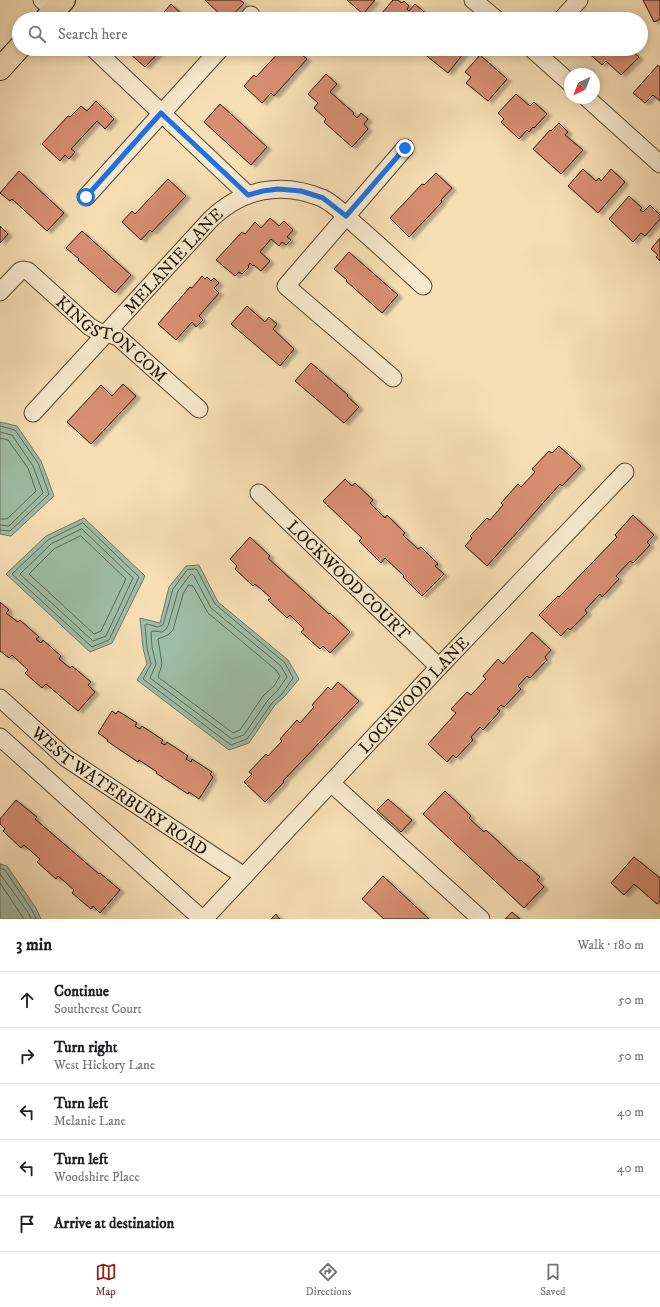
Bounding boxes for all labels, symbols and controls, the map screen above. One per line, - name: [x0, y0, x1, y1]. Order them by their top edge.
- search box: [12, 12, 648, 56]
- icon: search: [26, 23, 48, 45]
- text: Search here: [58, 25, 127, 44]
- north arrow: [564, 68, 600, 104]
- route end: [396, 139, 414, 157]
- route start: [77, 188, 95, 206]
- street label: MELANIE LANE: [119, 203, 228, 319]
- street label: KINGSTON COM: [51, 291, 171, 387]
- street label: LOCKWOOD COURT: [282, 516, 415, 645]
- street label: LOCKWOOD LANE: [354, 632, 474, 758]
- street label: WEST WATERBURY ROAD: [26, 721, 212, 861]
- text: 3 min: [16, 934, 52, 956]
- text: Walk · 180 m: [577, 937, 644, 953]
- text: Continue: [54, 982, 109, 1001]
- icon: ahead: [16, 989, 38, 1011]
- text: 50 m: [618, 992, 644, 1008]
- text: Southcrest Court: [54, 1001, 142, 1017]
- text: Turn right: [54, 1038, 117, 1057]
- icon: right: [16, 1045, 38, 1067]
- text: 50 m: [618, 1048, 644, 1064]
- text: West Hickory Lane: [54, 1057, 155, 1073]
- text: Turn left: [54, 1094, 108, 1113]
- icon: left: [16, 1101, 38, 1123]
- text: 40 m: [617, 1104, 644, 1120]
- text: Melanie Lane: [54, 1113, 126, 1129]
- text: Turn left: [54, 1150, 108, 1169]
- icon: left: [16, 1157, 38, 1179]
- text: 40 m: [617, 1160, 644, 1176]
- text: Woodshire Place: [54, 1169, 140, 1185]
- icon: arrive: [16, 1213, 38, 1235]
- text: Arrive at destination: [54, 1214, 174, 1233]
- tab: Map: [95, 1261, 117, 1299]
- tab: Directions: [306, 1261, 351, 1299]
- tab: Saved: [540, 1261, 565, 1299]

